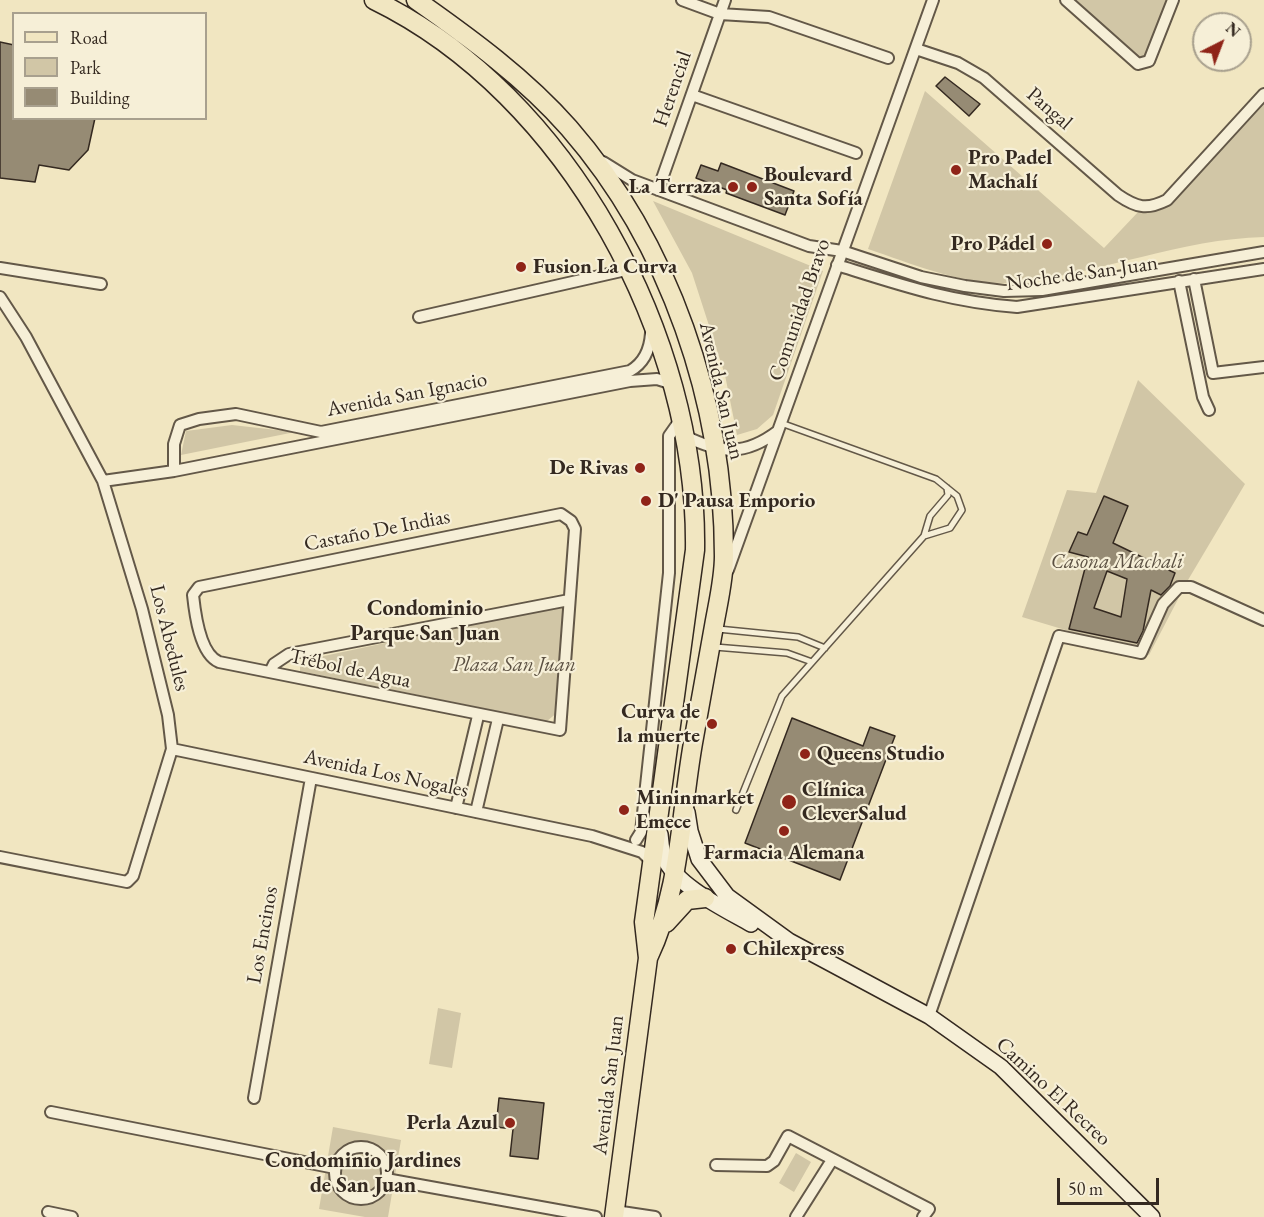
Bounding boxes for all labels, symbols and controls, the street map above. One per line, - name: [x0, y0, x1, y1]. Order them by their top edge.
- legend: [12, 12, 207, 120]
- north arrow: [1192, 12, 1252, 72]
- text: N: [1221, 18, 1245, 42]
- text: Road: [70, 26, 108, 49]
- street label: Herencial: [648, 48, 698, 130]
- text: Park: [70, 56, 101, 79]
- street label: Pangal: [1021, 82, 1077, 136]
- text: Building: [70, 86, 130, 109]
- place label: Pro Padel Machalí: [968, 145, 1052, 195]
- place label: Boulevard Santa Sofía: [764, 162, 863, 212]
- marker: Pro Padel Machalí: [949, 163, 963, 177]
- place label: La Terraza: [629, 174, 721, 200]
- marker: La Terraza: [726, 180, 740, 194]
- marker: Boulevard Santa Sofía: [745, 180, 759, 194]
- place label: Pro Pádel: [951, 231, 1035, 257]
- street label: Comunidad Bravo: [764, 235, 836, 385]
- marker: Pro Pádel: [1040, 237, 1054, 251]
- street label: Noche de San Juan: [1005, 251, 1159, 297]
- place label: Fusion La Curva: [533, 254, 677, 280]
- marker: Fusion La Curva: [514, 260, 528, 274]
- street label: Avenida San Juan: [693, 320, 749, 462]
- street label: Avenida San Ignacio: [325, 367, 489, 423]
- place label: De Rivas: [550, 455, 628, 481]
- marker: De Rivas: [633, 461, 647, 475]
- place label: D' Pausa Emporio: [658, 488, 815, 514]
- marker: D' Pausa Emporio: [639, 494, 653, 508]
- street label: Castaño De Indias: [302, 505, 452, 557]
- park label: Casona Machali: [1051, 549, 1183, 575]
- street label: Los Abedules: [144, 582, 194, 694]
- district label: Condominio Parque San Juan: [350, 596, 500, 648]
- street label: Trébol de Agua: [287, 644, 413, 694]
- park label: Plaza San Juan: [452, 652, 576, 678]
- place label: Curva de la muerte: [617, 699, 700, 749]
- marker: Curva de la muerte: [705, 717, 719, 731]
- place label: Queens Studio: [817, 741, 945, 767]
- street label: Avenida Los Nogales: [301, 744, 471, 804]
- marker: Queens Studio: [798, 747, 812, 761]
- place label: Clínica CleverSalud: [802, 777, 907, 827]
- place label: Mininmarket Emece: [636, 785, 754, 835]
- marker: Clínica CleverSalud: [780, 793, 798, 811]
- marker: Mininmarket Emece: [617, 803, 631, 817]
- marker: Farmacia Alemana: [777, 824, 791, 838]
- place label: Farmacia Alemana: [704, 840, 864, 866]
- street label: Los Encinos: [242, 884, 284, 986]
- place label: Chilexpress: [743, 936, 844, 962]
- marker: Chilexpress: [724, 942, 738, 956]
- street label: Avenida San Juan: [588, 1014, 630, 1156]
- street label: Camino El Recreo: [990, 1032, 1116, 1152]
- place label: Perla Azul: [406, 1110, 498, 1136]
- marker: Perla Azul: [503, 1116, 517, 1130]
- district label: Condominio Jardines de San Juan: [265, 1148, 461, 1200]
- scale bar: [1060, 1166, 1162, 1204]
- text: 50 m: [1068, 1177, 1103, 1200]

